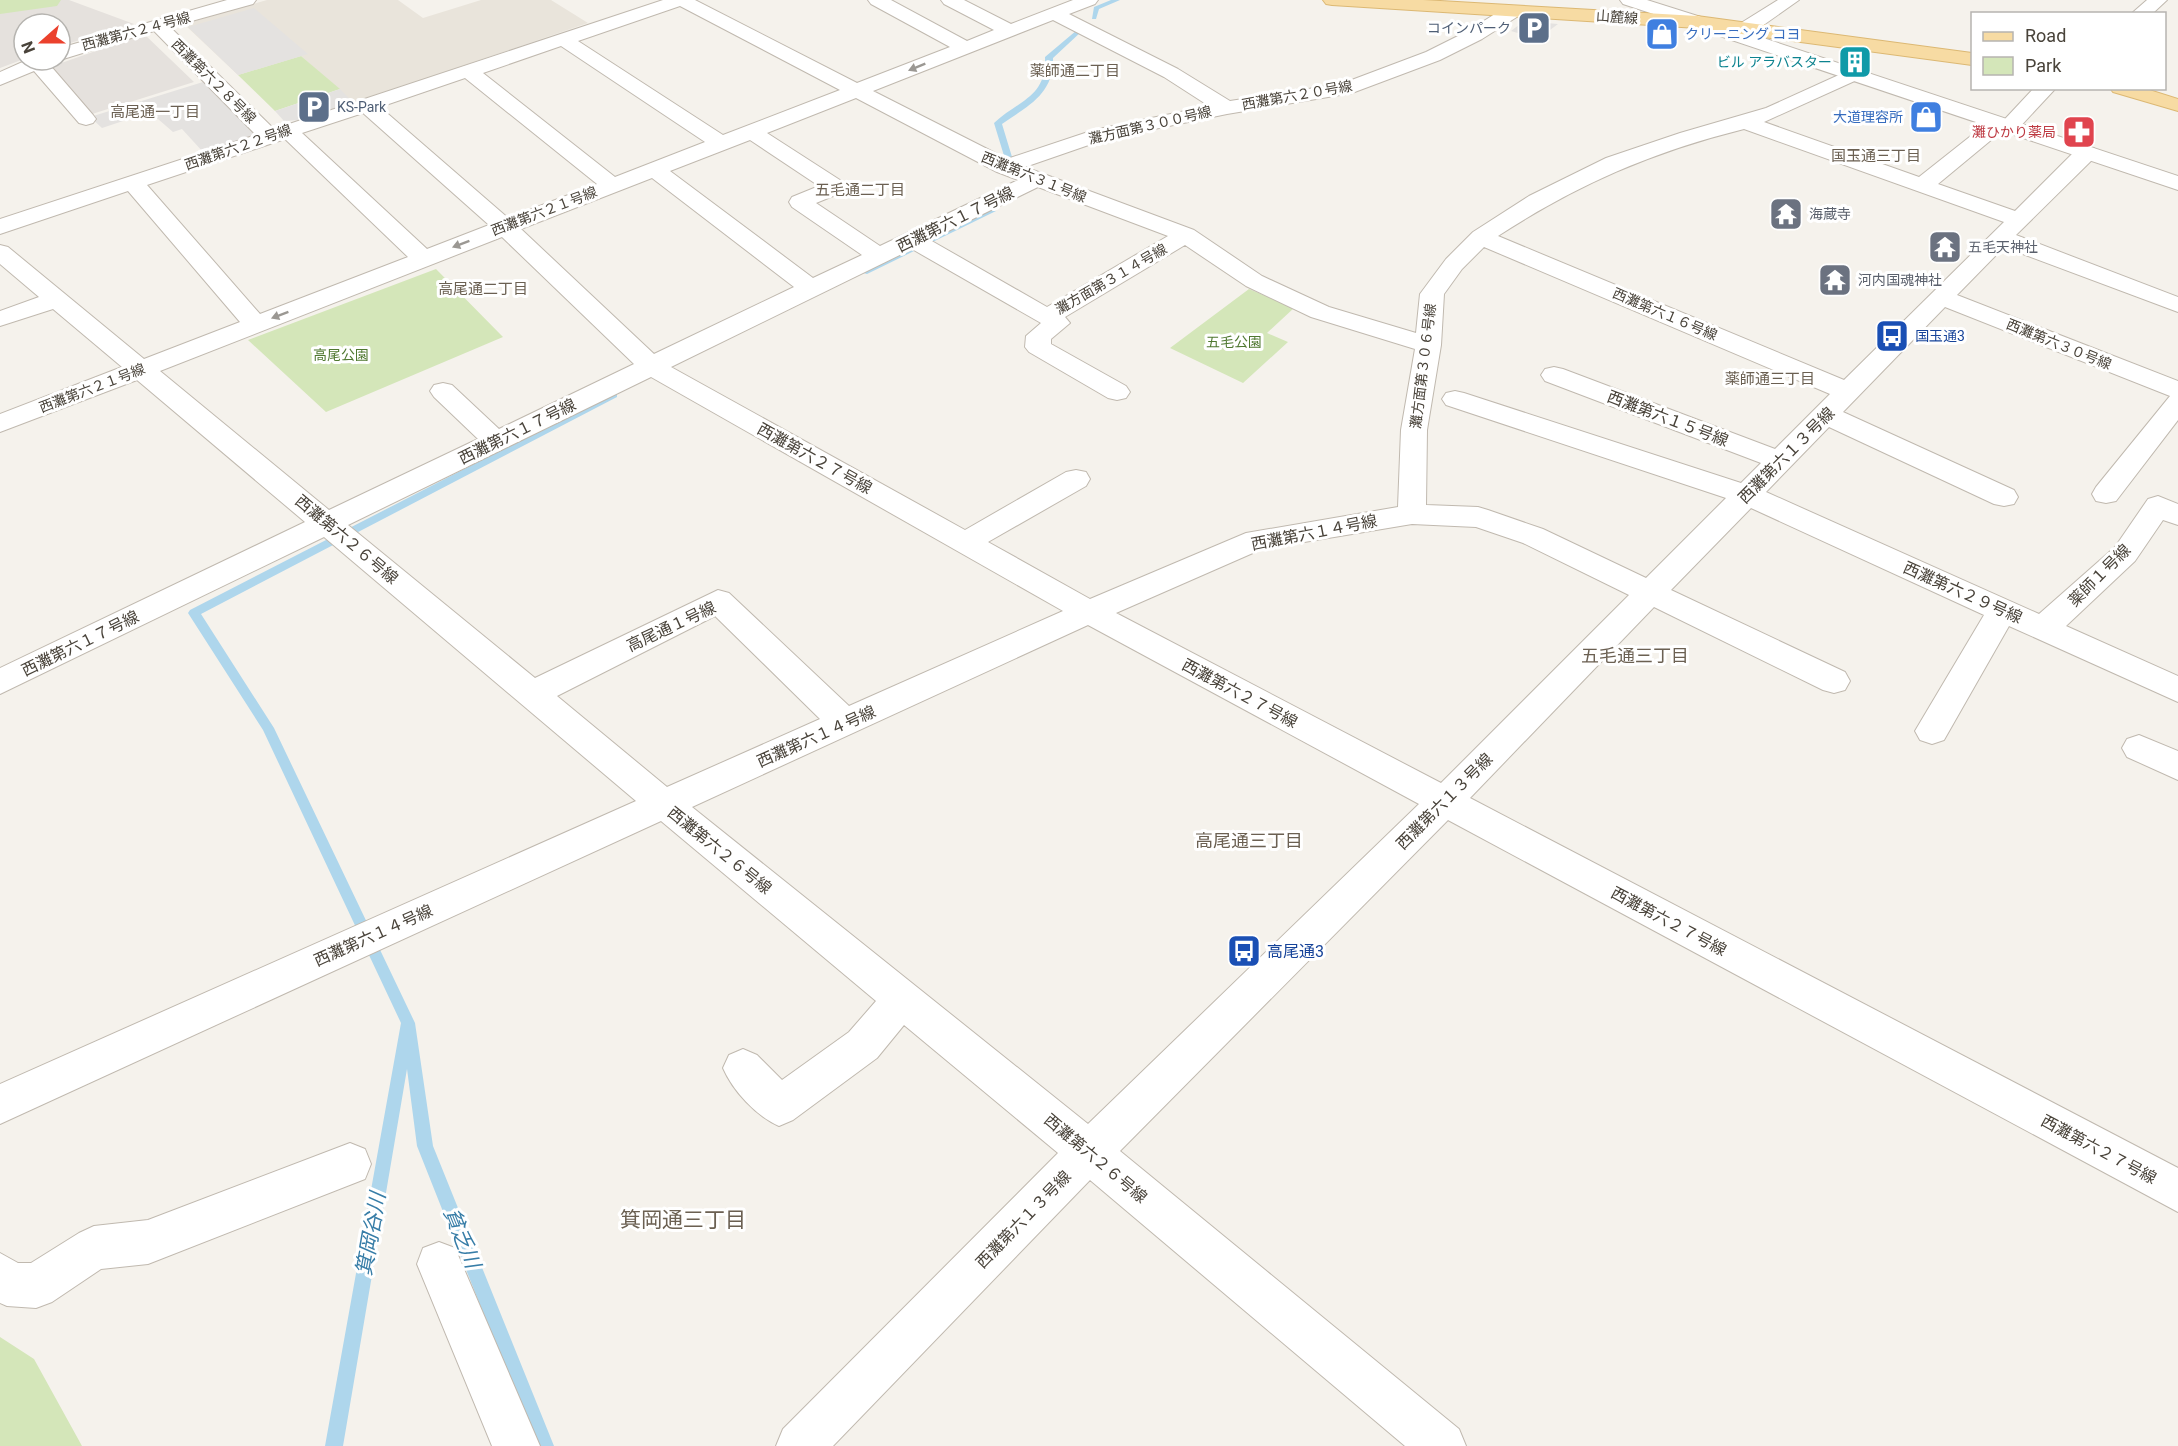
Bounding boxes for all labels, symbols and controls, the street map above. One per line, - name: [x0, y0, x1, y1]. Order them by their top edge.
- street label: 山麓線: [1595, 8, 1639, 26]
- street label: 西灘第六２４号線: [80, 9, 192, 53]
- parking icon: コインパーク: [1516, 10, 1552, 46]
- north arrow: [12, 12, 72, 72]
- legend: [1971, 12, 2166, 90]
- shop icon: クリーニング コヨ: [1644, 16, 1680, 52]
- place label: コインパーク: [1427, 20, 1511, 36]
- text: Road: [2025, 25, 2066, 46]
- place label: クリーニング コヨ: [1685, 26, 1800, 42]
- street label: 西灘第六２８号線: [169, 36, 259, 126]
- text: N: [18, 39, 39, 56]
- building icon: ビル アラバスター: [1837, 44, 1873, 80]
- place label: ビル アラバスター: [1717, 54, 1832, 70]
- text: Park: [2025, 55, 2062, 76]
- one-way arrow: [908, 62, 926, 72]
- district label: 薬師通二丁目: [1030, 62, 1120, 80]
- street label: 西灘第六２０号線: [1240, 77, 1354, 113]
- parking icon: KS-Park: [296, 89, 332, 125]
- place label: KS-Park: [337, 99, 387, 115]
- shop icon: 大道理容所: [1908, 99, 1944, 135]
- district label: 高尾通一丁目: [110, 103, 200, 121]
- street label: 灘方面第３００号線: [1087, 103, 1213, 147]
- place label: 大道理容所: [1833, 109, 1903, 125]
- pharmacy icon: 灘ひかり薬局: [2061, 114, 2097, 150]
- street label: 西灘第六２２号線: [182, 121, 294, 173]
- place label: 灘ひかり薬局: [1972, 124, 2056, 140]
- district label: 国玉通三丁目: [1831, 147, 1921, 165]
- street label: 西灘第六３１号線: [979, 149, 1089, 205]
- district label: 五毛通二丁目: [815, 181, 905, 199]
- street label: 西灘第六２１号線: [489, 183, 599, 239]
- street label: 西灘第六１７号線: [894, 183, 1017, 256]
- temple icon: 海蔵寺: [1768, 196, 1804, 232]
- place label: 海蔵寺: [1809, 206, 1851, 222]
- temple icon: 五毛天神社: [1927, 229, 1963, 265]
- place label: 五毛天神社: [1968, 239, 2038, 255]
- one-way arrow: [452, 240, 470, 249]
- street label: 灘方面第３１４号線: [1052, 241, 1170, 317]
- temple icon: 河内国魂神社: [1817, 262, 1853, 298]
- place label: 河内国魂神社: [1858, 272, 1942, 288]
- district label: 高尾通二丁目: [438, 280, 528, 298]
- street label: 西灘第六１６号線: [1610, 285, 1720, 343]
- street label: 灘方面第３０６号線: [1407, 302, 1439, 430]
- one-way arrow: [270, 310, 288, 320]
- street label: 西灘第六３０号線: [2004, 316, 2114, 372]
- bus stop icon: 国玉通3: [1874, 318, 1910, 354]
- place label: 国玉通3: [1915, 328, 1965, 344]
- park label: 五毛公園: [1206, 334, 1262, 350]
- park label: 高尾公園: [313, 347, 369, 363]
- street label: 西灘第六２１号線: [37, 360, 147, 416]
- district label: 薬師通三丁目: [1725, 370, 1815, 388]
- street label: 西灘第六１５号線: [1605, 387, 1731, 450]
- street label: 西灘第六１７号線: [456, 395, 579, 468]
- street label: 西灘第六１３号線: [1734, 403, 1838, 507]
- street label: 西灘第六２７号線: [754, 419, 875, 498]
- street label: 西灘第六２６号線: [292, 491, 402, 588]
- street label: 西灘第六１４号線: [1249, 511, 1379, 554]
- street label: 薬師１号線: [2064, 540, 2134, 610]
- street label: 西灘第六２９号線: [1900, 558, 2025, 627]
- street label: 高尾通１号線: [624, 598, 719, 655]
- street label: 西灘第六１７号線: [19, 607, 142, 680]
- district label: 五毛通三丁目: [1581, 645, 1689, 666]
- street label: 西灘第六２７号線: [1179, 655, 1301, 732]
- street label: 西灘第六１４号線: [754, 702, 879, 771]
- street label: 西灘第六１３号線: [1392, 749, 1496, 853]
- street label: 西灘第六２６号線: [664, 803, 775, 898]
- district label: 高尾通三丁目: [1195, 830, 1303, 851]
- street label: 西灘第六２７号線: [1608, 883, 1730, 960]
- street label: 西灘第六１４号線: [311, 901, 436, 970]
- bus stop icon: 高尾通3: [1226, 933, 1262, 969]
- place label: 高尾通3: [1267, 942, 1324, 961]
- street label: 西灘第六２６号線: [1041, 1110, 1151, 1207]
- street label: 西灘第六２７号線: [2038, 1111, 2160, 1188]
- street label: 西灘第六１３号線: [972, 1167, 1075, 1272]
- water label: 箕岡谷川: [352, 1189, 390, 1277]
- water label: 貧乏川: [439, 1204, 486, 1274]
- district label: 箕岡通三丁目: [620, 1208, 746, 1232]

